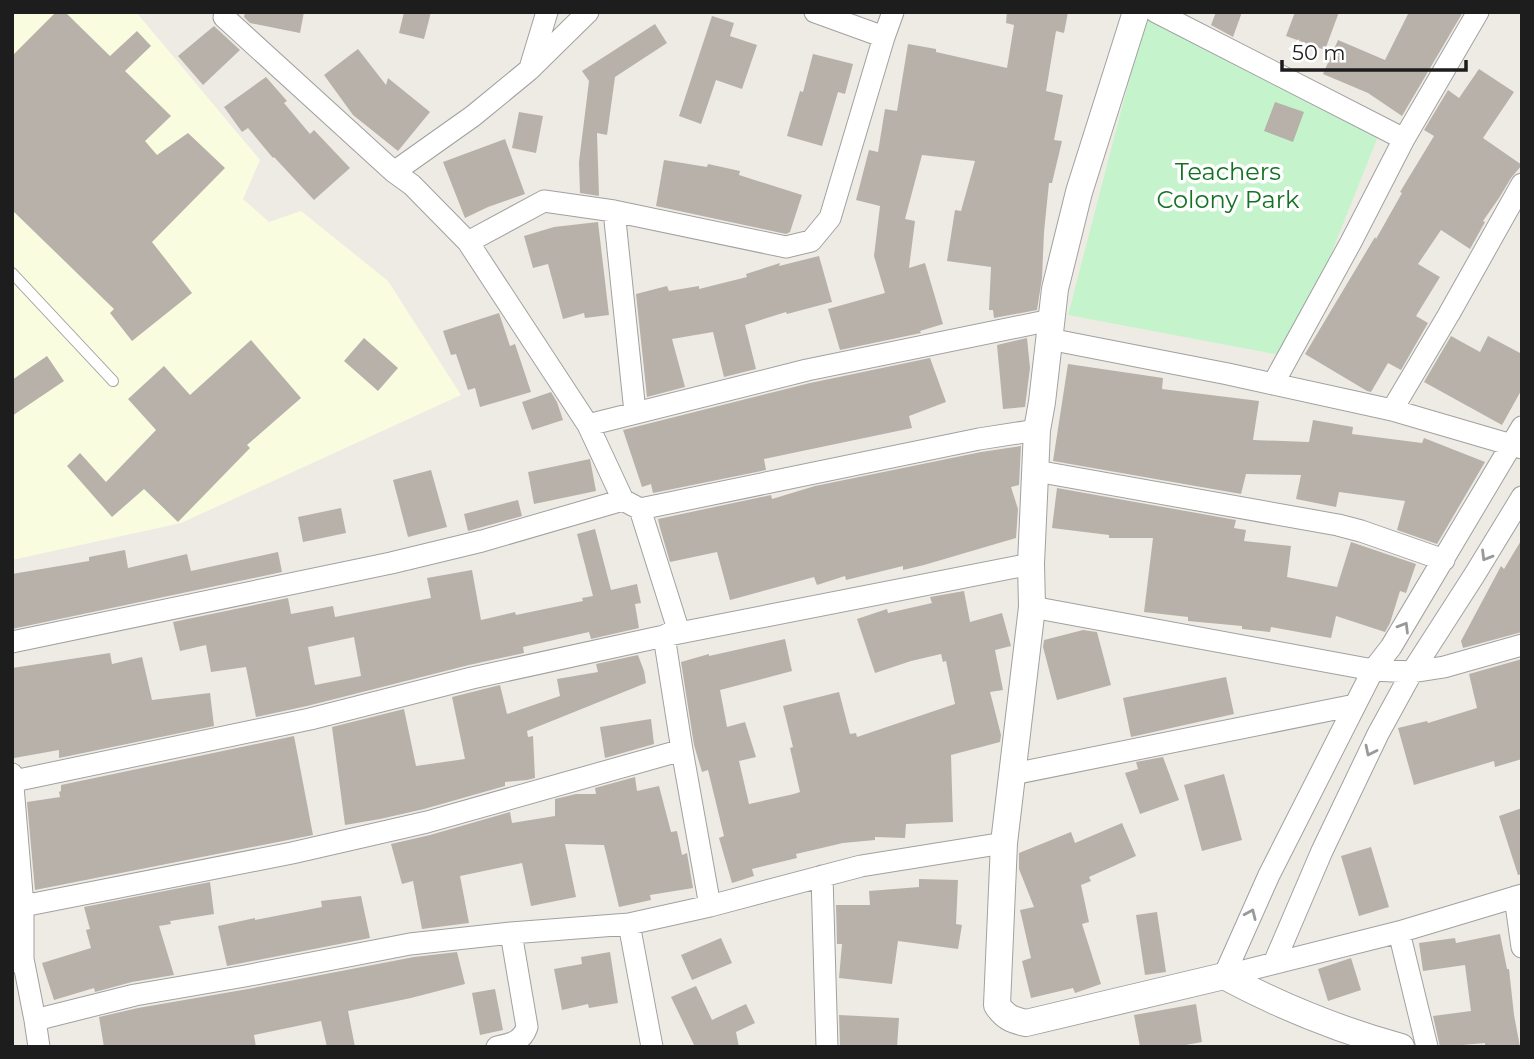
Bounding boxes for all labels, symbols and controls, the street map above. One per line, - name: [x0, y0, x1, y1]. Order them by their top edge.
- scale bar: [1282, 28, 1466, 72]
- text: 50 m: [1292, 40, 1346, 65]
- park label: Teachers Colony Park: [1157, 157, 1300, 214]
- one-way arrow: [1482, 548, 1495, 561]
- one-way arrow: [1395, 621, 1408, 634]
- one-way arrow: [1364, 744, 1378, 756]
- one-way arrow: [1243, 908, 1257, 921]

